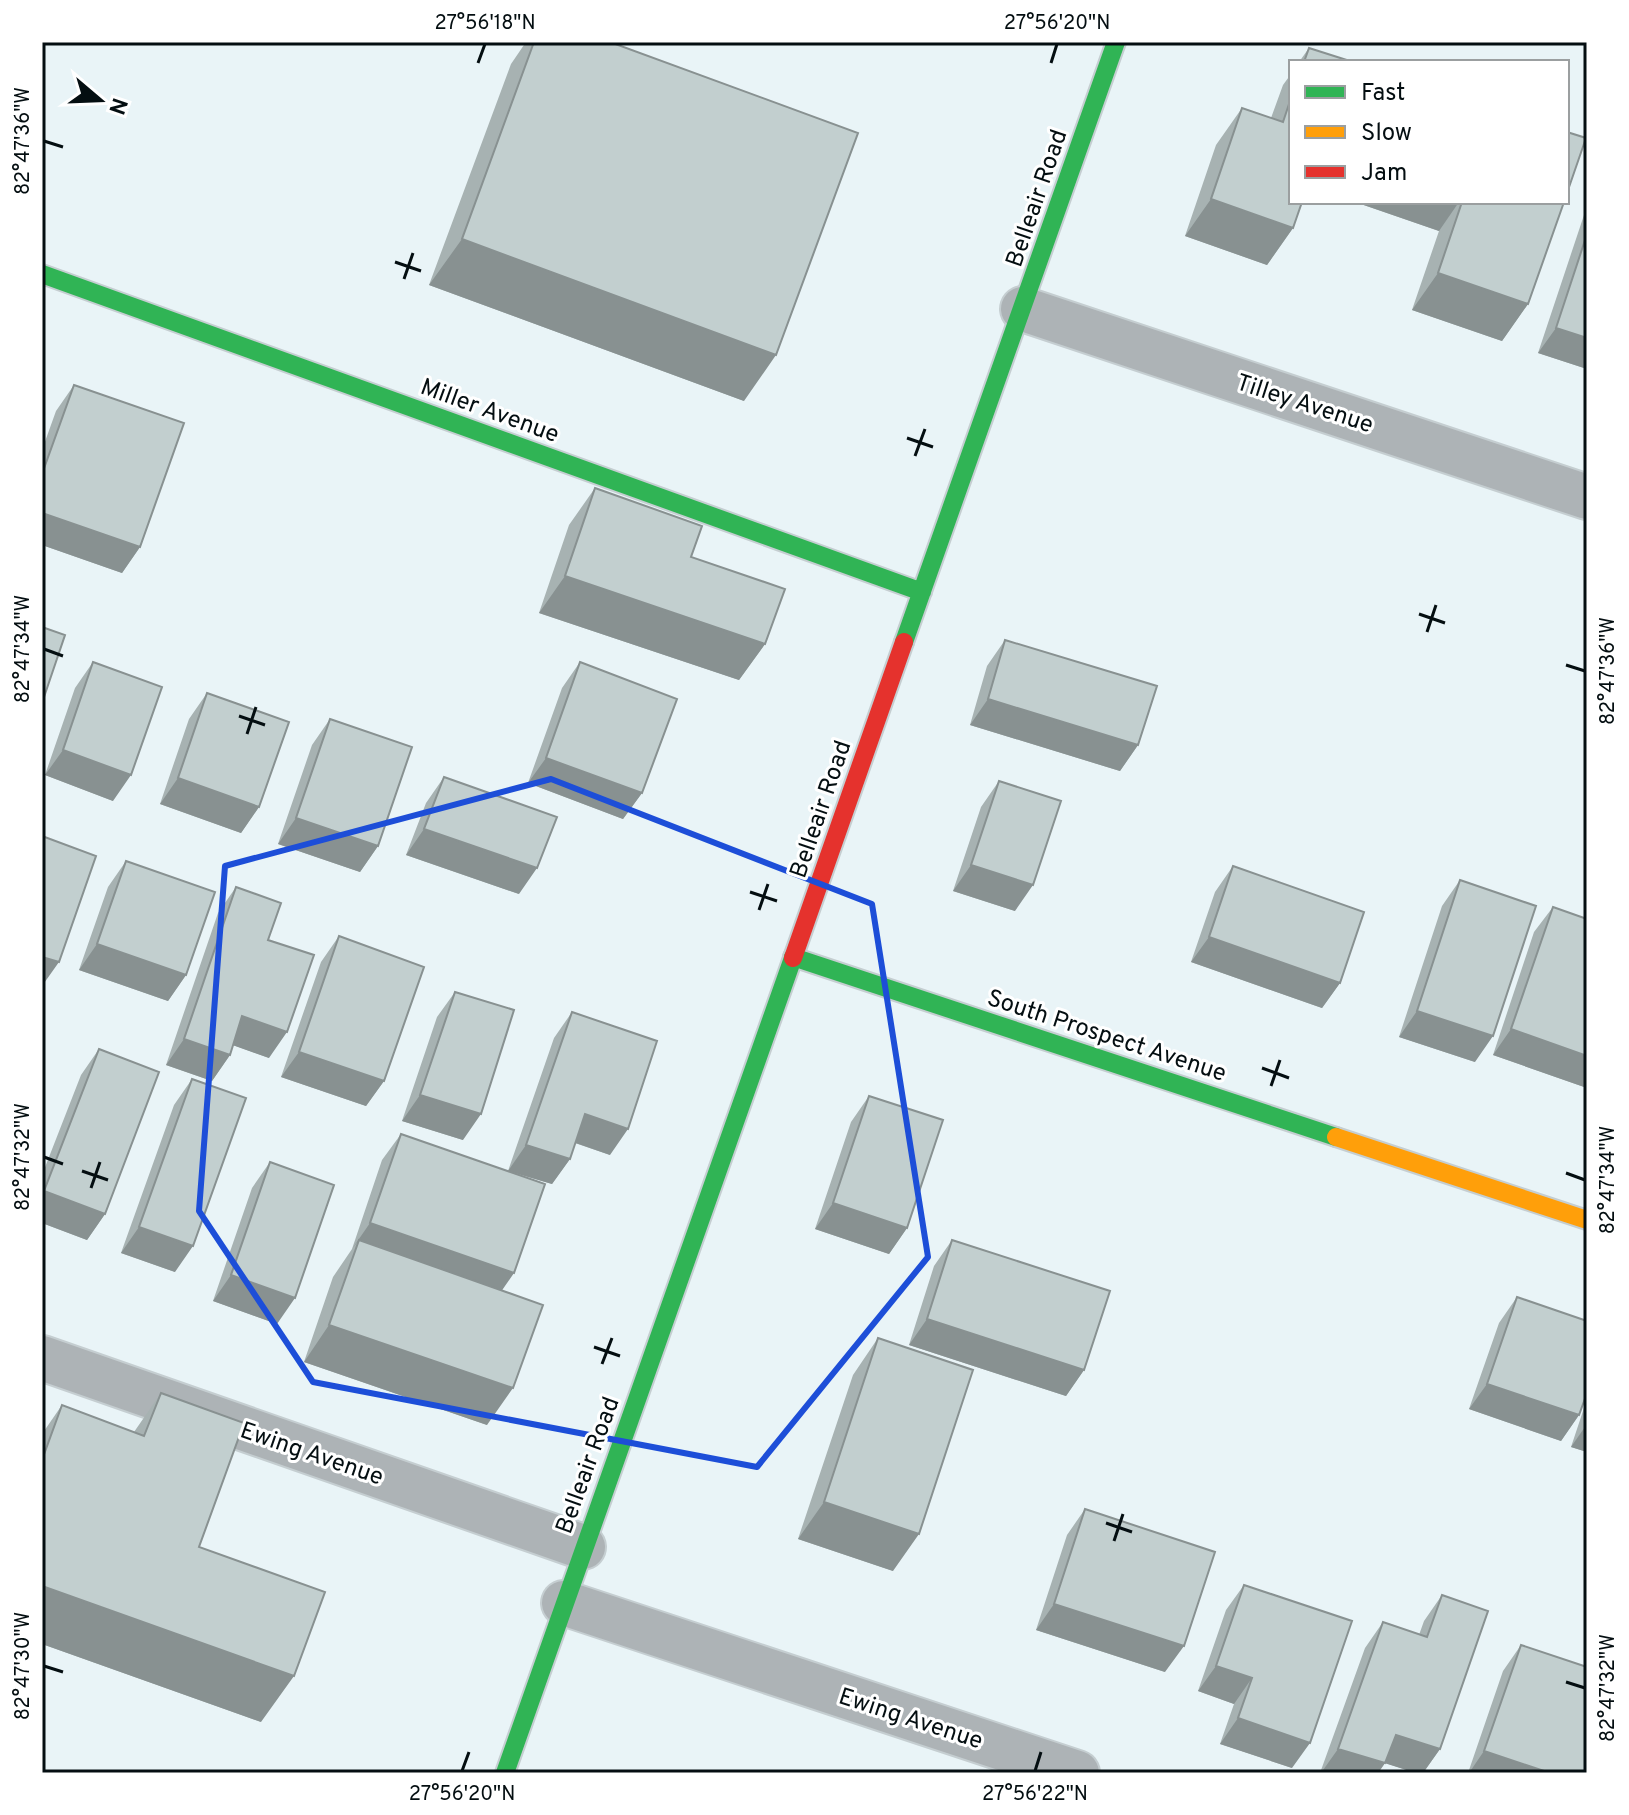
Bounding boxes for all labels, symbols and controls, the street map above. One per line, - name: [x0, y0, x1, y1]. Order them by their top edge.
- text: 27°56'18"N: [434, 11, 536, 37]
- text: 27°56'20"N: [1004, 11, 1110, 37]
- north arrow: [60, 60, 140, 140]
- legend: [1289, 60, 1569, 204]
- text: Fast: [1361, 79, 1405, 109]
- text: 82°47'36"W: [11, 87, 37, 195]
- text: N: [101, 94, 132, 118]
- text: Slow: [1361, 119, 1412, 149]
- street label: Belleair Road: [1000, 126, 1075, 271]
- text: Jam: [1361, 159, 1407, 189]
- street label: Tilley Avenue: [1232, 369, 1377, 441]
- street label: Miller Avenue: [416, 373, 563, 451]
- text: 82°47'34"W: [11, 595, 37, 703]
- text: 82°47'36"W: [1596, 617, 1622, 725]
- street label: Belleair Road: [784, 737, 859, 882]
- street label: South Prospect Avenue: [983, 984, 1230, 1090]
- text: 82°47'32"W: [11, 1103, 37, 1211]
- text: 82°47'34"W: [1596, 1126, 1622, 1234]
- street label: Belleair Road: [550, 1393, 628, 1538]
- street label: Ewing Avenue: [236, 1416, 387, 1493]
- text: 82°47'30"W: [11, 1612, 37, 1720]
- text: 82°47'32"W: [1596, 1634, 1622, 1742]
- street label: Ewing Avenue: [835, 1683, 986, 1757]
- text: 27°56'20"N: [409, 1782, 515, 1808]
- text: 27°56'22"N: [982, 1782, 1088, 1808]

